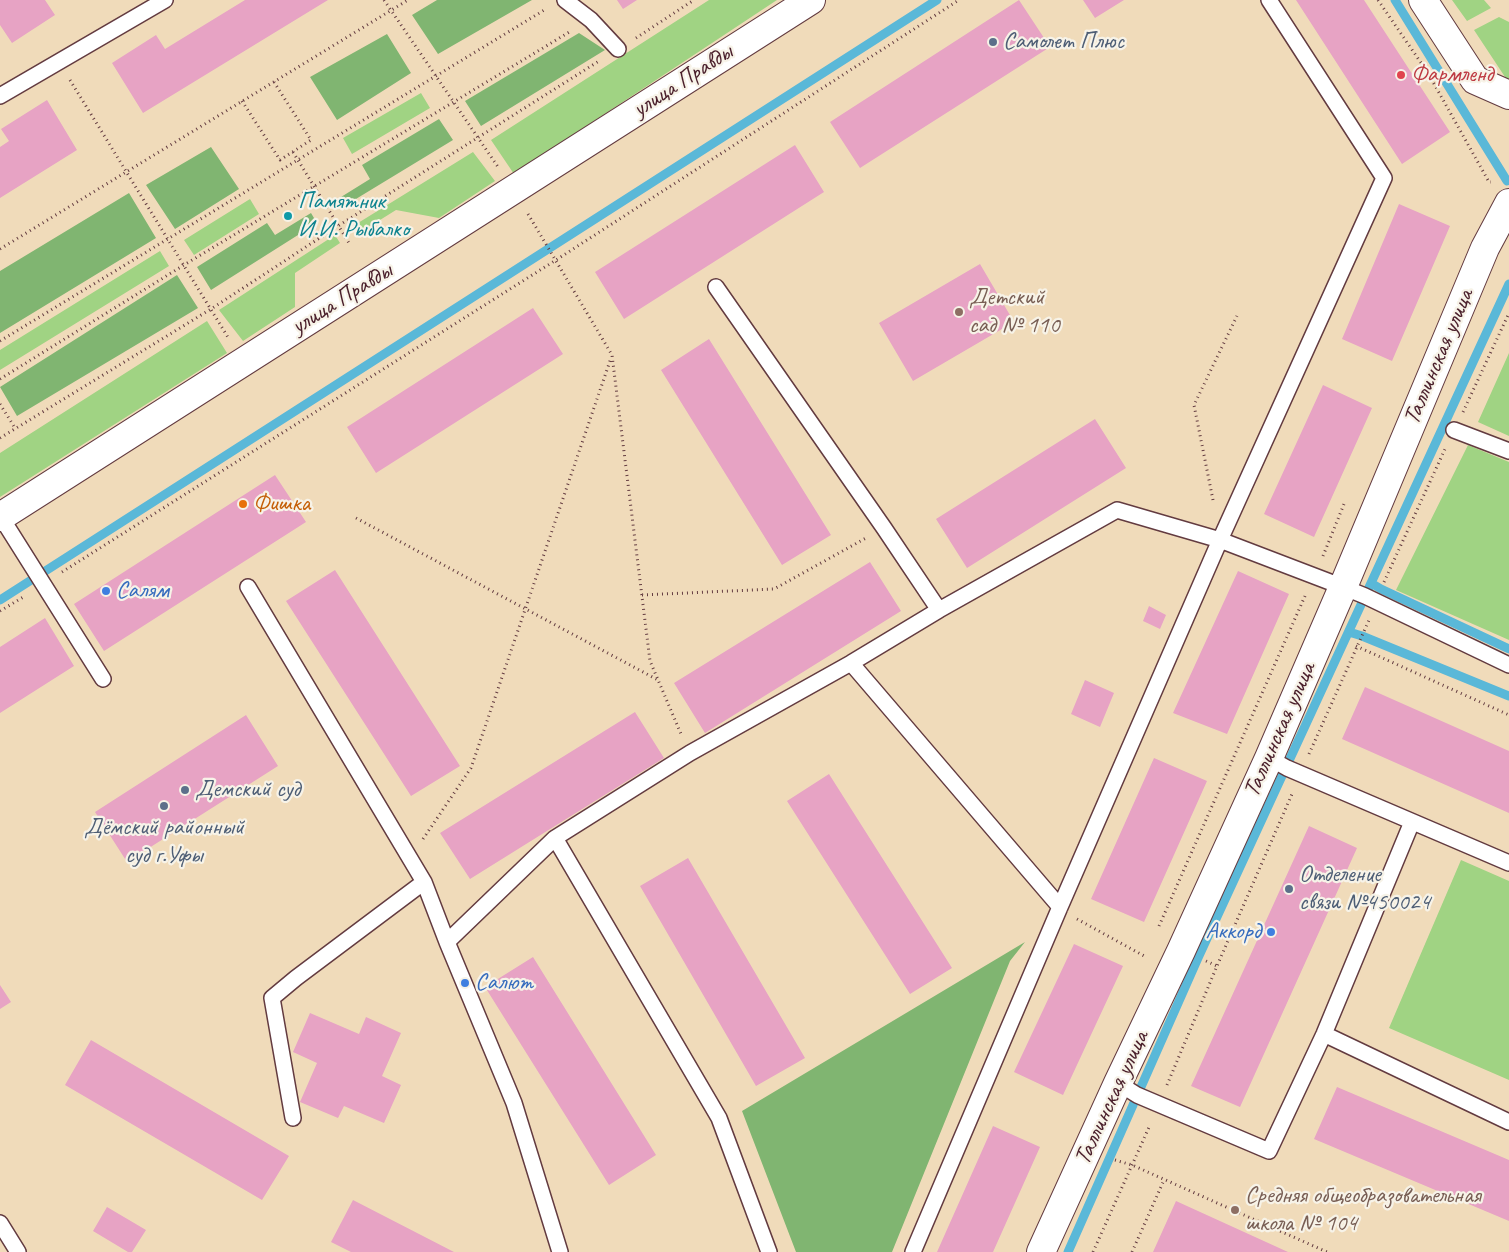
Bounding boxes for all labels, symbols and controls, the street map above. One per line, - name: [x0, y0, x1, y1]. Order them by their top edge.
- place label: Самолет Плюс: [1003, 28, 1124, 56]
- marker: Самолет Плюс: [987, 36, 999, 48]
- street label: улица Правды: [628, 38, 738, 124]
- place label: Фармленд: [1411, 61, 1493, 89]
- marker: Фармленд: [1395, 69, 1407, 81]
- place label: Памятник И.И. Рыбалко: [298, 188, 409, 244]
- marker: Памятник И.И. Рыбалко: [282, 210, 294, 222]
- street label: улица Правды: [286, 257, 398, 341]
- place label: Детский сад № 110: [969, 284, 1059, 340]
- street label: Таллинская улица: [1398, 285, 1480, 429]
- marker: Детский сад № 110: [953, 306, 965, 318]
- place label: Фишка: [253, 490, 310, 518]
- marker: Фишка: [237, 498, 249, 510]
- place label: Салям: [116, 577, 169, 605]
- marker: Салям: [100, 585, 112, 597]
- street label: Таллинская улица: [1238, 658, 1322, 802]
- place label: Демский суд: [195, 776, 300, 804]
- marker: Демский суд: [179, 784, 191, 796]
- marker: Дёмский районный суд г.Уфы: [158, 800, 170, 812]
- place label: Дёмский районный суд г.Уфы: [84, 814, 244, 870]
- place label: Отделение связи №450024: [1299, 861, 1430, 917]
- marker: Отделение связи №450024: [1283, 883, 1295, 895]
- place label: Аккорд: [1206, 918, 1261, 946]
- marker: Аккорд: [1265, 926, 1277, 938]
- place label: Салют: [475, 969, 533, 997]
- marker: Салют: [459, 977, 471, 989]
- street label: Таллинская улица: [1069, 1027, 1155, 1169]
- place label: Средняя общеобразовательная школа № 104: [1245, 1182, 1481, 1238]
- marker: Средняя общеобразовательная школа № 104: [1229, 1204, 1241, 1216]

